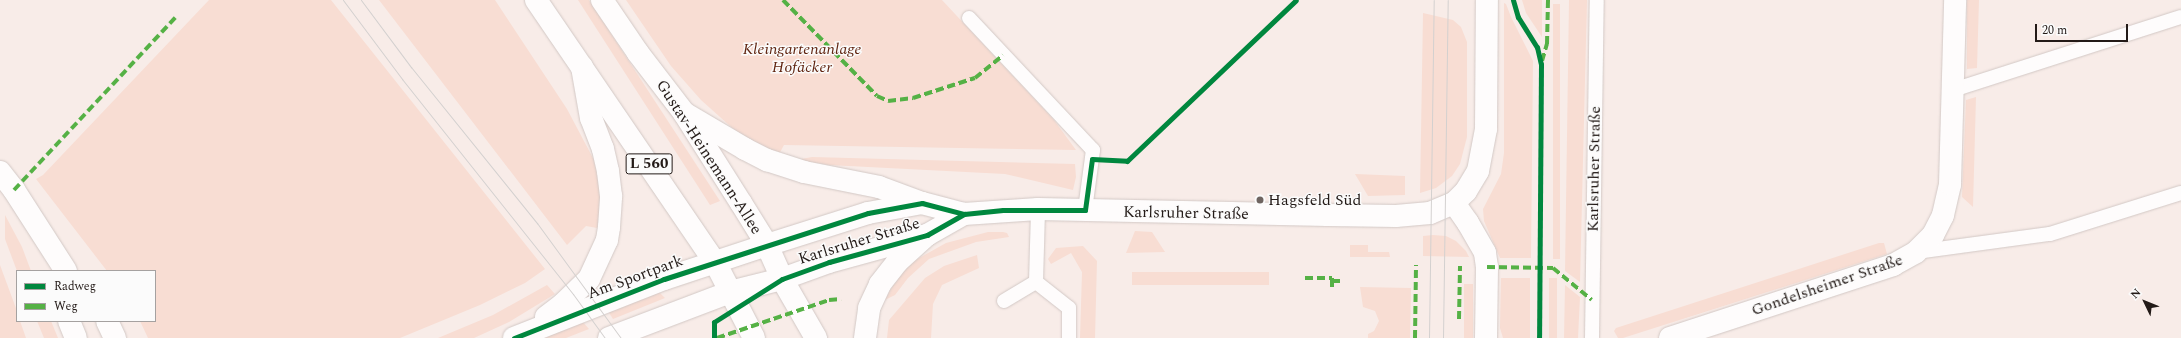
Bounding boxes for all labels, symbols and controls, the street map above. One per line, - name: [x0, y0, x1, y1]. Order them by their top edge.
- scale bar: [2037, 16, 2130, 42]
- text: 20 m: [2042, 21, 2067, 40]
- park label: Kleingartenanlage Hofäcker: [743, 39, 861, 77]
- street label: Gustav-Heinemann-Allee: [652, 76, 766, 238]
- street label: Karlsruher Straße: [1583, 106, 1605, 232]
- road number: L 560: [625, 151, 673, 177]
- place label: Hagsfeld Süd: [1268, 190, 1361, 210]
- marker: Hagsfeld Süd: [1255, 195, 1265, 205]
- street label: Karlsruher Straße: [1123, 202, 1249, 224]
- street label: Karlsruher Straße: [796, 213, 922, 269]
- street label: Gondelsheimer Straße: [1749, 250, 1905, 320]
- street label: Am Sportpark: [585, 251, 685, 303]
- legend: [16, 270, 156, 322]
- text: Radweg: [54, 277, 96, 296]
- north arrow: [2125, 282, 2165, 322]
- text: N: [2127, 284, 2145, 303]
- text: Weg: [54, 297, 78, 316]

